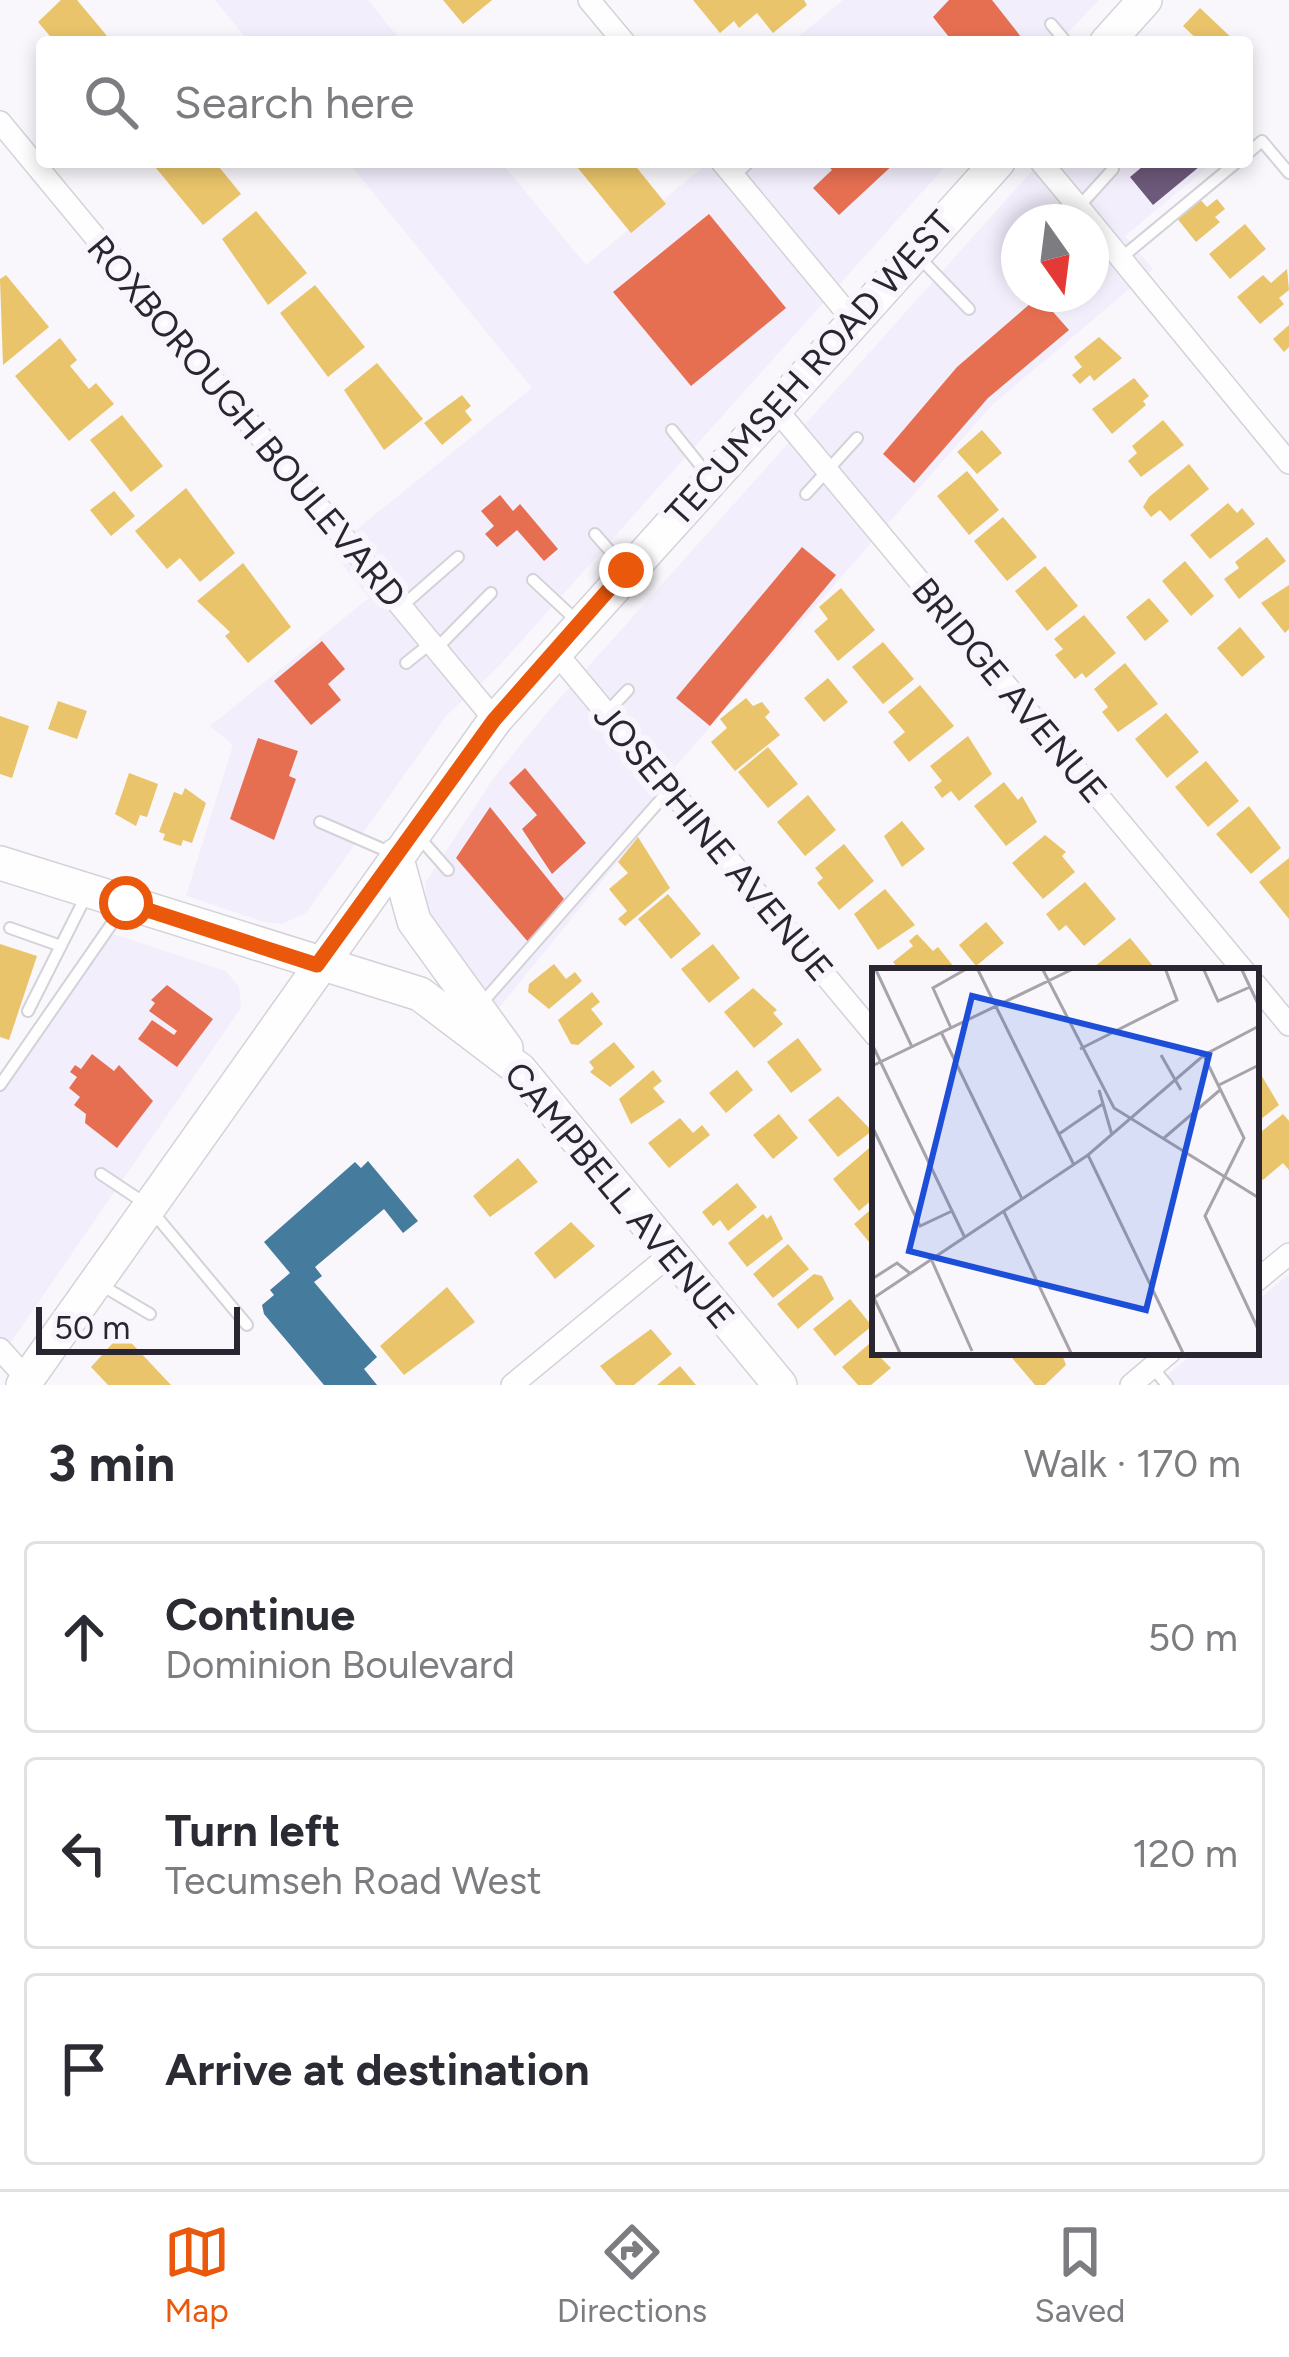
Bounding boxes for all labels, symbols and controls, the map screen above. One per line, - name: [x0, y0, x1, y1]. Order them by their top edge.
- search box: [36, 36, 1253, 168]
- icon: search: [78, 69, 144, 135]
- text: Search here: [174, 75, 414, 129]
- street label: TECUMSEH ROAD WEST: [657, 202, 962, 535]
- north arrow: [1001, 204, 1109, 312]
- street label: ROXBOROUGH BOULEVARD: [78, 227, 415, 616]
- route end: [599, 543, 653, 597]
- street label: BRIDGE AVENUE: [903, 569, 1116, 812]
- street label: JOSEPHINE AVENUE: [585, 695, 842, 990]
- route start: [99, 876, 153, 930]
- inset map: [872, 968, 1259, 1355]
- street label: CAMPBELL AVENUE: [495, 1053, 744, 1337]
- scale bar: [36, 1301, 240, 1354]
- text: 50 m: [54, 1308, 130, 1347]
- text: 3 min: [48, 1433, 175, 1494]
- text: Walk · 170 m: [1024, 1440, 1241, 1487]
- text: Continue: [165, 1587, 355, 1641]
- icon: ahead: [51, 1604, 117, 1670]
- text: 50 m: [1148, 1614, 1238, 1661]
- text: Dominion Boulevard: [165, 1641, 515, 1688]
- text: Turn left: [165, 1803, 340, 1857]
- icon: left: [51, 1820, 117, 1886]
- text: 120 m: [1132, 1830, 1238, 1877]
- text: Tecumseh Road West: [165, 1857, 542, 1904]
- icon: arrive: [51, 2036, 117, 2102]
- text: Arrive at destination: [165, 2042, 589, 2096]
- tab: Map: [164, 2219, 230, 2330]
- tab: Directions: [557, 2219, 707, 2330]
- tab: Saved: [1034, 2219, 1125, 2330]

